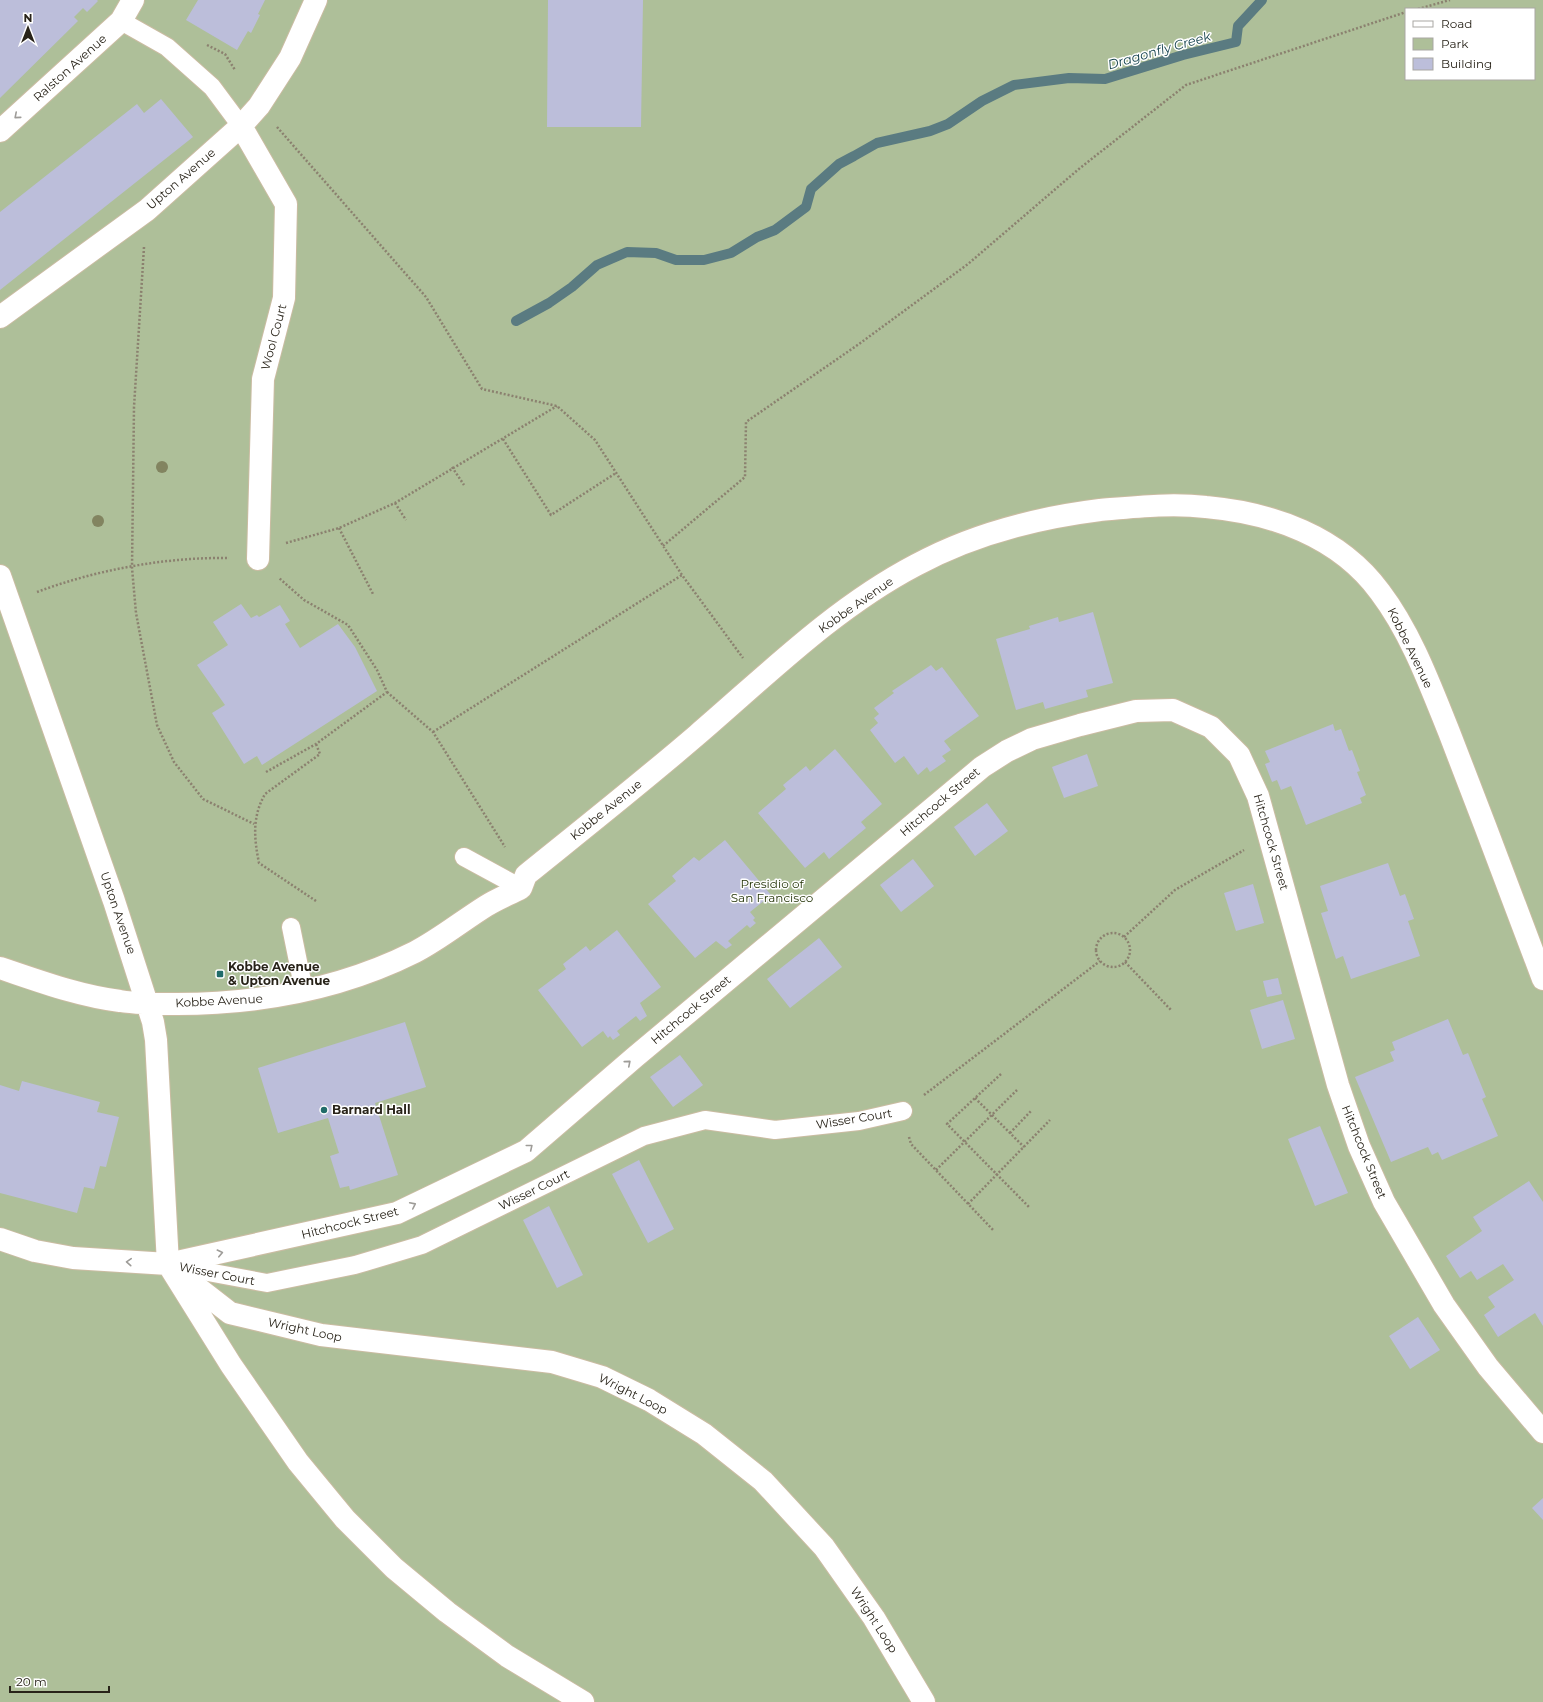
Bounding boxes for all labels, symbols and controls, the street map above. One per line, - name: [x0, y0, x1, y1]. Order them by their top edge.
- north arrow: [8, 8, 48, 48]
- legend: [1405, 8, 1535, 80]
- text: N: [24, 11, 32, 25]
- text: Road: [1441, 16, 1472, 31]
- water label: Dragonfly Creek: [1106, 27, 1214, 72]
- street label: Ralston Avenue: [30, 31, 109, 104]
- text: Park: [1441, 36, 1469, 51]
- text: Building: [1441, 56, 1492, 71]
- one-way arrow: [14, 111, 21, 118]
- street label: Upton Avenue: [143, 145, 218, 213]
- street label: Wool Court: [258, 302, 290, 372]
- street label: Kobbe Avenue: [815, 573, 896, 636]
- street label: Kobbe Avenue: [1384, 605, 1436, 690]
- street label: Hitchcock Street: [897, 764, 983, 839]
- street label: Kobbe Avenue: [567, 776, 644, 843]
- street label: Hitchcock Street: [1251, 792, 1292, 892]
- street label: Upton Avenue: [97, 870, 140, 956]
- park label: Presidio of San Francisco: [731, 876, 813, 905]
- place label: Kobbe Avenue & Upton Avenue: [228, 959, 330, 988]
- marker: Kobbe Avenue & Upton Avenue: [215, 969, 225, 979]
- street label: Hitchcock Street: [648, 972, 734, 1047]
- street label: Kobbe Avenue: [175, 991, 263, 1010]
- one-way arrow: [624, 1060, 631, 1067]
- place label: Barnard Hall: [332, 1102, 411, 1117]
- street label: Hitchcock Street: [1339, 1103, 1390, 1201]
- marker: Barnard Hall: [319, 1105, 329, 1115]
- street label: Wisser Court: [815, 1105, 893, 1132]
- one-way arrow: [525, 1145, 532, 1152]
- street label: Wisser Court: [496, 1166, 572, 1213]
- one-way arrow: [409, 1202, 417, 1210]
- street label: Hitchcock Street: [300, 1203, 400, 1242]
- one-way arrow: [216, 1249, 223, 1257]
- one-way arrow: [126, 1257, 132, 1266]
- street label: Wisser Court: [178, 1259, 256, 1288]
- street label: Wright Loop: [267, 1314, 344, 1345]
- street label: Wright Loop: [596, 1370, 670, 1417]
- street label: Wright Loop: [848, 1584, 901, 1655]
- scale bar: [10, 1668, 109, 1694]
- text: 20 m: [16, 1674, 47, 1689]

